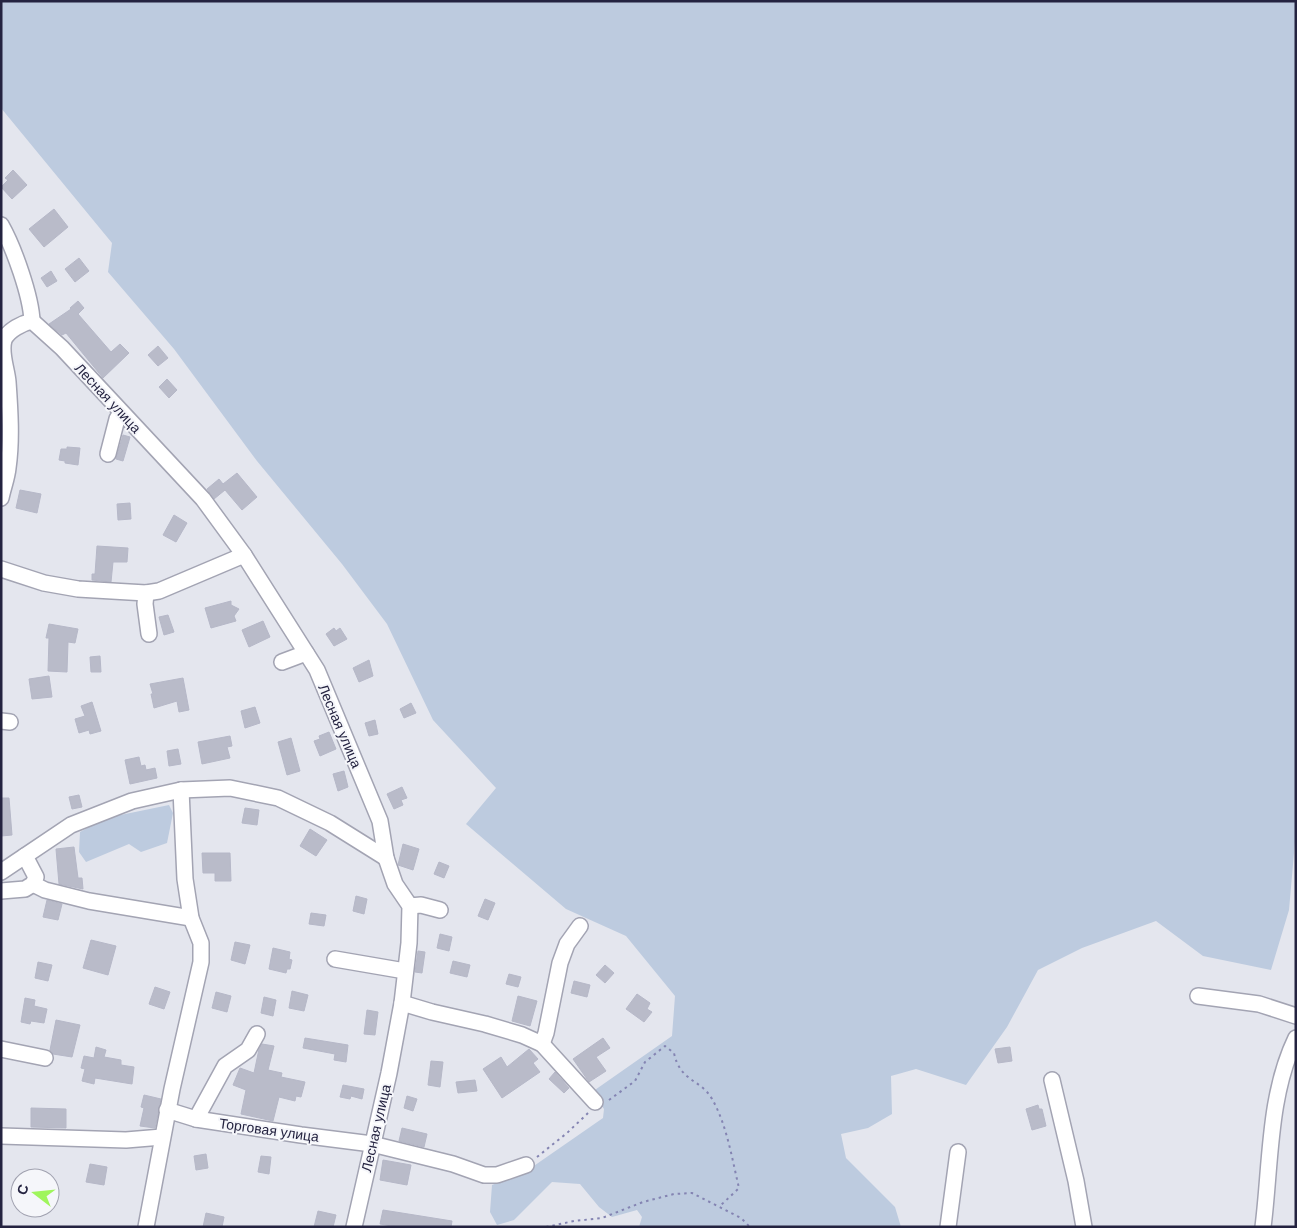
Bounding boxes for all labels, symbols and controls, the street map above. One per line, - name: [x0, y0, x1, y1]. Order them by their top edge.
- street label: Лесная улица: [72, 360, 144, 436]
- street label: Лесная улица: [315, 682, 365, 770]
- street label: Лесная улица: [358, 1082, 394, 1173]
- street label: Торговая улица: [218, 1115, 320, 1145]
- north arrow: [10, 1168, 60, 1218]
- text: С: [13, 1182, 32, 1196]

